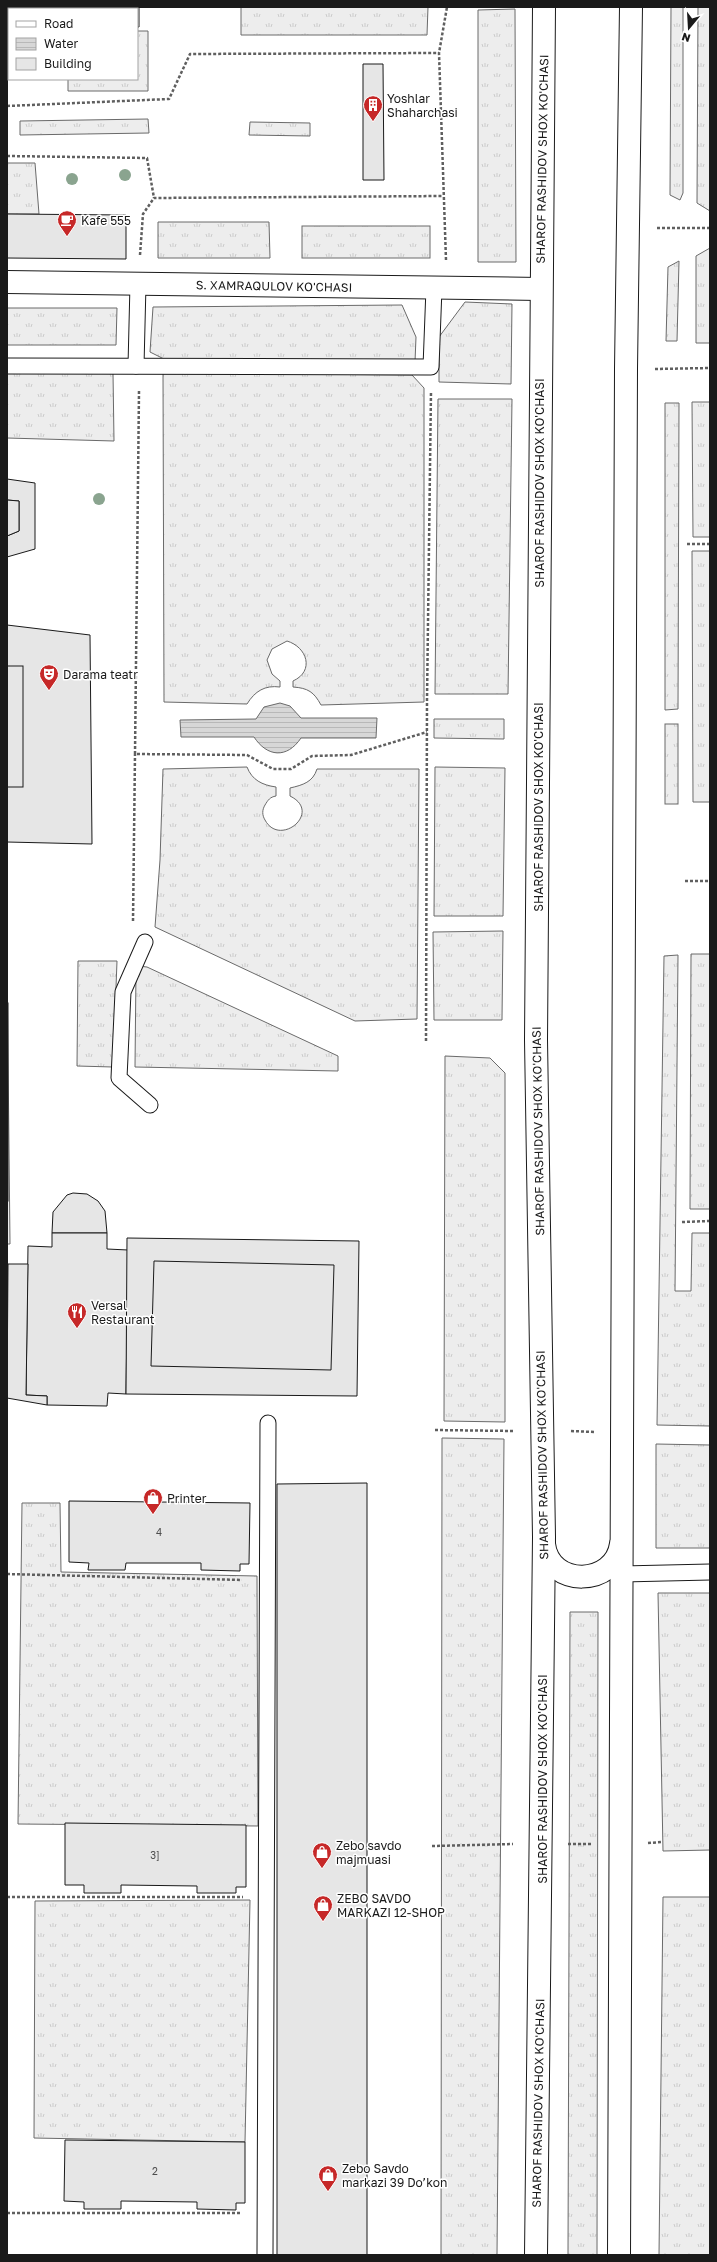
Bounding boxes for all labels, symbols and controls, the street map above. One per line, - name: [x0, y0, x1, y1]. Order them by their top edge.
- legend: [8, 8, 138, 80]
- north arrow: [669, 8, 709, 48]
- text: Road: [44, 16, 73, 31]
- text: N: [680, 31, 692, 45]
- text: Water: [44, 36, 78, 51]
- street label: SHAROF RASHIDOV SHOX KO'CHASI: [533, 54, 551, 264]
- text: Building: [44, 56, 92, 71]
- place label: Yoshlar Shaharchasi: [387, 91, 458, 120]
- building icon: Yoshlar Shaharchasi: [362, 94, 384, 122]
- cafe icon: Kafe 555: [56, 209, 78, 237]
- place label: Kafe 555: [81, 213, 131, 228]
- street label: S. XAMRAQULOV KO'CHASI: [196, 277, 352, 295]
- street label: SHAROF RASHIDOV SHOX KO'CHASI: [532, 378, 547, 588]
- theatre icon: Darama teatr: [38, 663, 60, 691]
- place label: Darama teatr: [63, 667, 138, 682]
- street label: SHAROF RASHIDOV SHOX KO'CHASI: [531, 702, 546, 912]
- street label: SHAROF RASHIDOV SHOX KO'CHASI: [529, 1026, 547, 1236]
- place label: Versal Restaurant: [91, 1298, 155, 1327]
- restaurant icon: Versal Restaurant: [66, 1301, 88, 1329]
- street label: SHAROF RASHIDOV SHOX KO'CHASI: [533, 1350, 551, 1560]
- shop icon: Printer: [142, 1487, 164, 1515]
- place label: Printer: [167, 1491, 207, 1506]
- house number: 4: [156, 1526, 162, 1538]
- street label: SHAROF RASHIDOV SHOX KO'CHASI: [535, 1674, 550, 1884]
- place label: Zebo savdo majmuasi: [336, 1838, 401, 1867]
- shop icon: Zebo savdo majmuasi: [311, 1841, 333, 1869]
- house number: 3]: [150, 1849, 160, 1861]
- place label: ZEBO SAVDO MARKAZI 12-SHOP: [337, 1891, 445, 1920]
- shop icon: ZEBO SAVDO MARKAZI 12-SHOP: [312, 1894, 334, 1922]
- street label: SHAROF RASHIDOV SHOX KO'CHASI: [529, 1998, 547, 2208]
- place label: Zebo Savdo markazi 39 Do’kon: [342, 2161, 447, 2190]
- shop icon: Zebo Savdo markazi 39 Do’kon: [317, 2164, 339, 2192]
- house number: 2: [152, 2165, 158, 2177]

